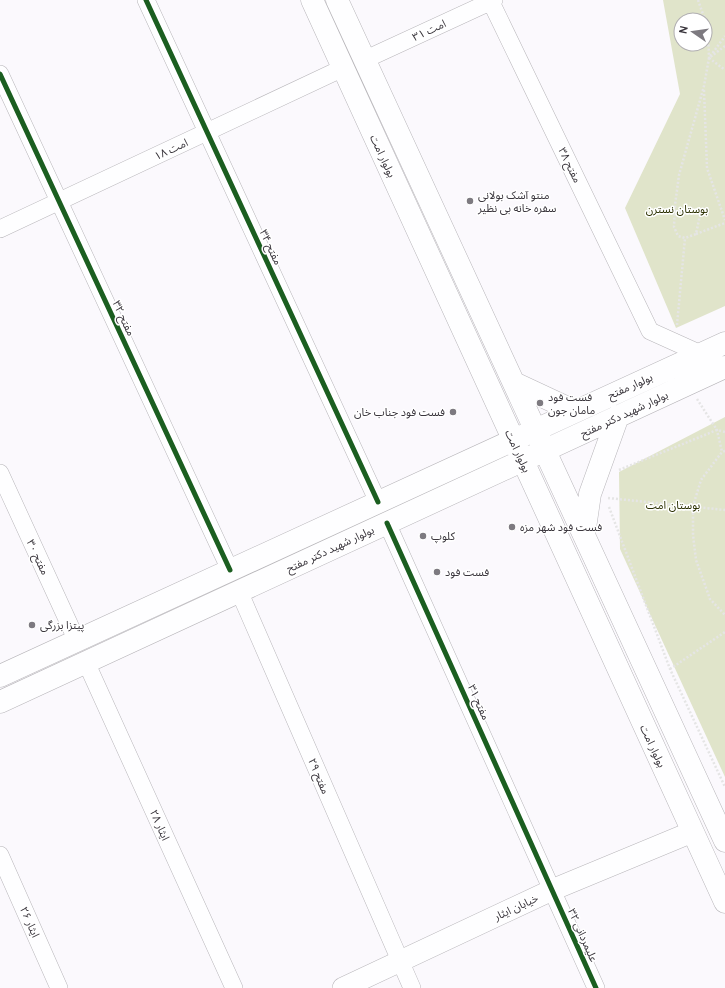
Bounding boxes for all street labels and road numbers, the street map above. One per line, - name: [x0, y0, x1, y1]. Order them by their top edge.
- street label: امت ۳۱: [410, 17, 449, 45]
- street label: بولوار امت: [366, 133, 398, 180]
- street label: امت ۱۸: [152, 136, 191, 164]
- street label: مفتح ۳۸: [555, 145, 584, 186]
- street label: مفتح ۳۴: [256, 227, 284, 268]
- street label: مفتح ۳۲: [109, 298, 137, 339]
- street label: بولوار مفتح: [606, 371, 655, 403]
- street label: بولوار شهید دکتر مفتح: [578, 388, 671, 441]
- street label: بولوار امت: [501, 428, 533, 475]
- street label: بولوار شهید دکتر مفتح: [284, 523, 377, 576]
- street label: مفتح ۳۰: [23, 537, 51, 578]
- street label: مفتح ۳۱: [464, 682, 492, 723]
- street label: بولوار امت: [636, 723, 668, 770]
- street label: مفتح ۲۹: [304, 756, 332, 797]
- street label: ایثار ۲۸: [146, 808, 172, 843]
- street label: خیابان ایثار: [491, 891, 541, 925]
- street label: ایثار ۲۶: [16, 905, 42, 940]
- street label: علیمردانی ۳۲: [564, 906, 600, 965]

